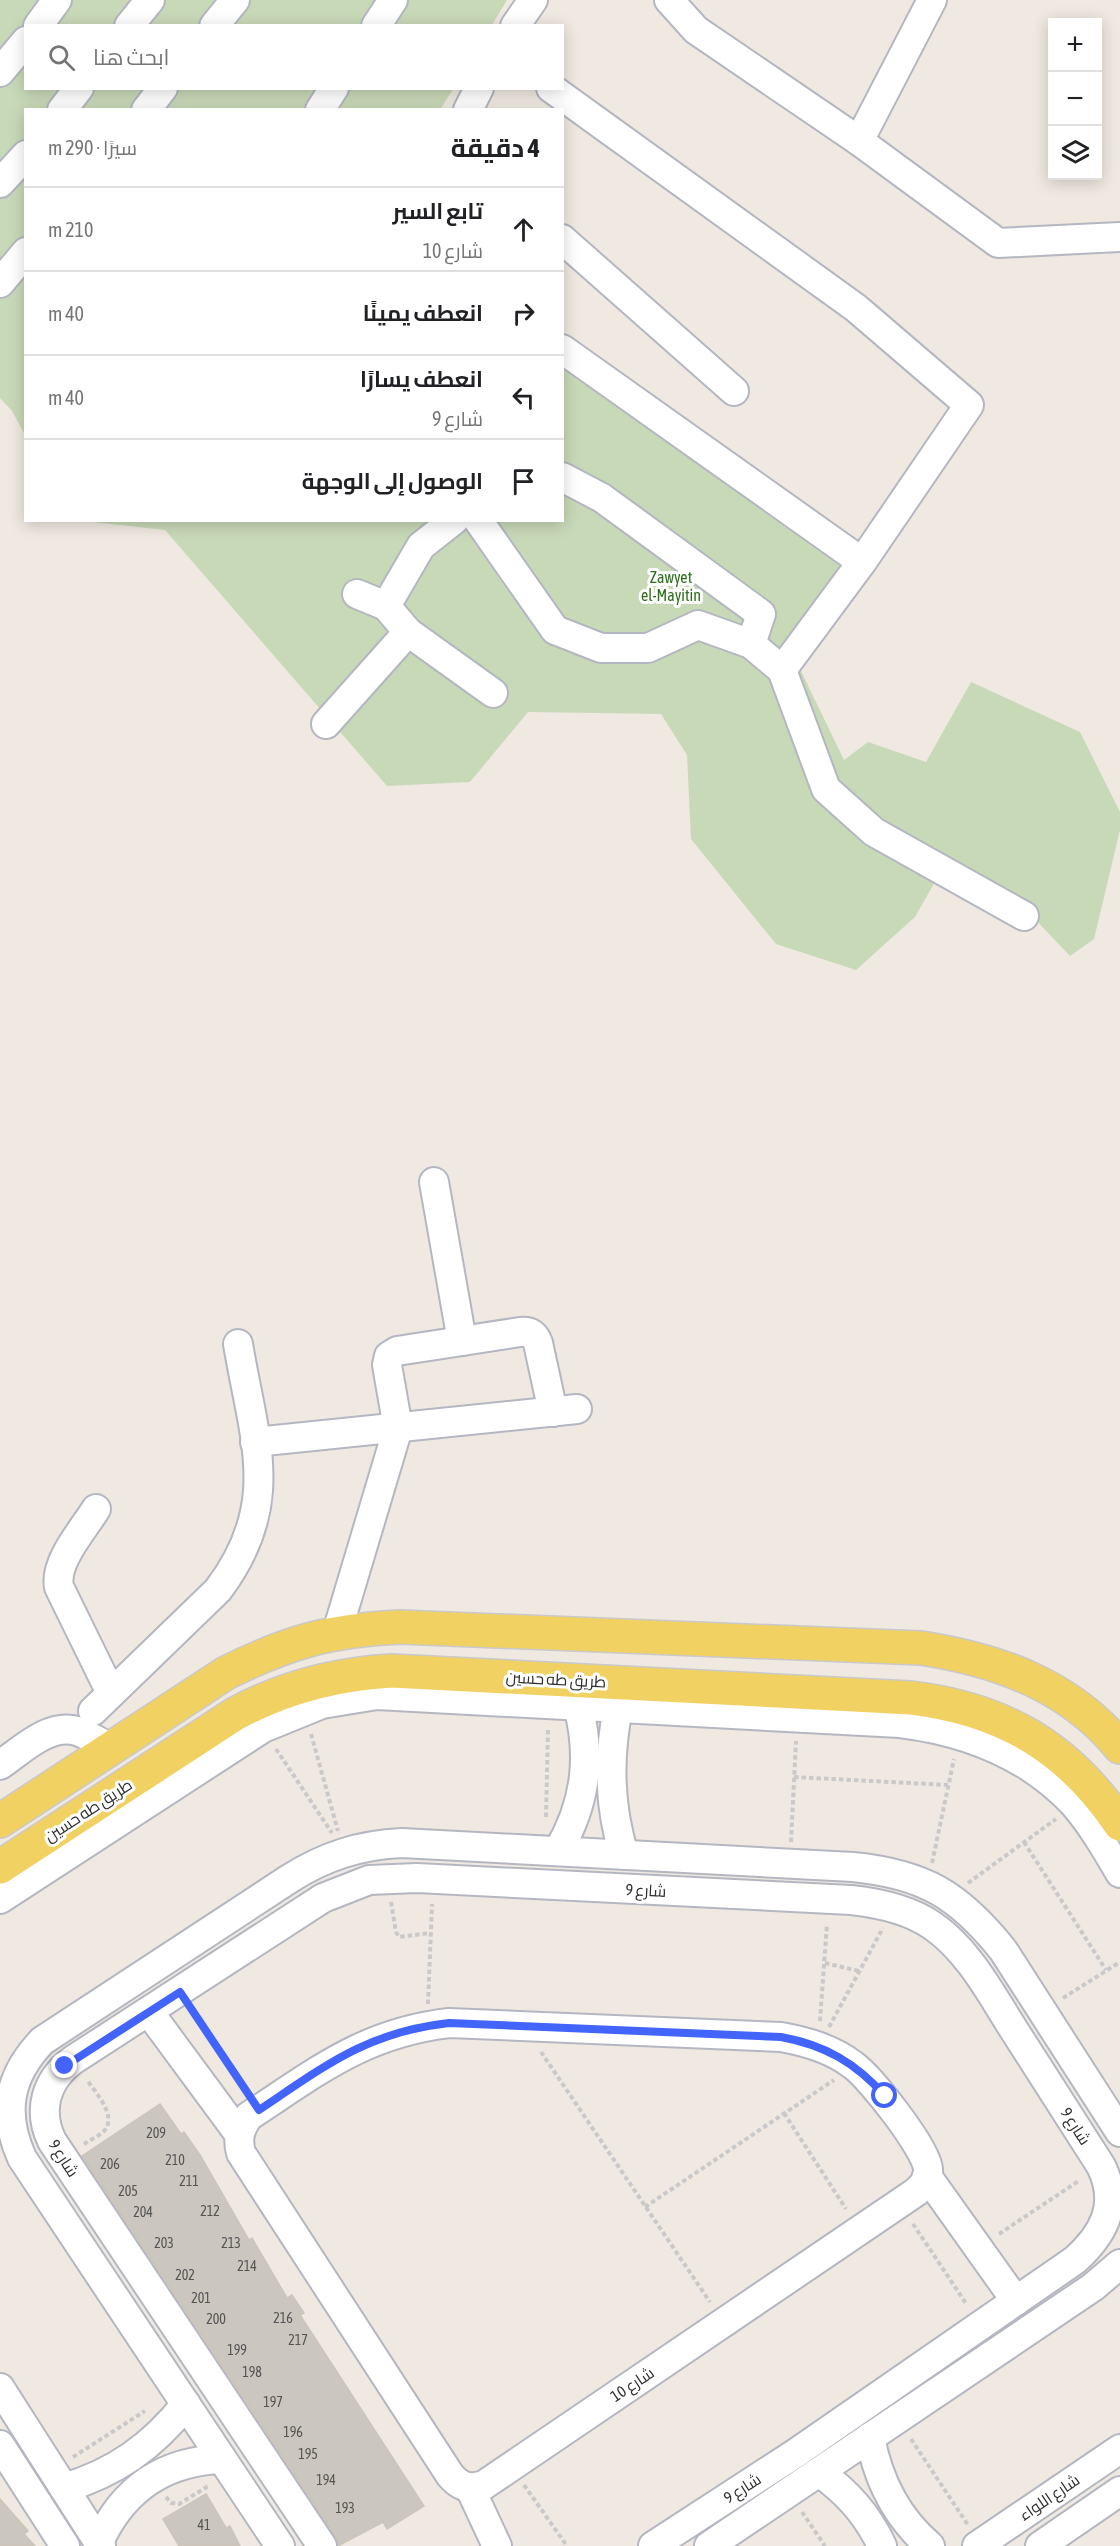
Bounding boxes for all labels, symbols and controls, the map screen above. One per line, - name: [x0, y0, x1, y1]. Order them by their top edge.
- map controls: [1048, 18, 1102, 180]
- button: +: [1048, 18, 1102, 72]
- search box: [24, 24, 564, 90]
- icon: search: [45, 41, 78, 74]
- text: ابحث هنا: [93, 44, 170, 70]
- button: −: [1048, 72, 1102, 126]
- button: layers: [1048, 126, 1102, 180]
- text: 4 دقيقة: [451, 133, 540, 163]
- text: سيرًا · 290 m: [48, 136, 137, 159]
- text: تابع السير: [393, 198, 483, 224]
- icon: ahead: [507, 213, 540, 246]
- text: 210 m: [48, 218, 93, 241]
- text: شارع 10: [423, 239, 483, 262]
- icon: right: [507, 297, 540, 330]
- text: انعطف يمينًا: [363, 300, 483, 326]
- text: 40 m: [48, 302, 84, 325]
- text: انعطف يسارًا: [360, 366, 483, 392]
- icon: left: [507, 381, 540, 414]
- text: 40 m: [48, 386, 84, 409]
- text: شارع 9: [432, 407, 483, 430]
- icon: arrive: [507, 465, 540, 498]
- text: الوصول إلى الوجهة: [302, 468, 483, 494]
- park label: Zawyet el-Mayitin: [641, 568, 701, 605]
- street label: طريق طه حسين: [505, 1667, 607, 1693]
- street label: طريق طه حسين: [41, 1775, 136, 1847]
- street label: شارع 9: [625, 1880, 667, 1903]
- route end: [51, 2052, 77, 2078]
- route start: [871, 2082, 897, 2108]
- street label: شارع 9: [1055, 2104, 1095, 2150]
- house number: 209: [146, 2125, 166, 2141]
- street label: شارع 9: [43, 2136, 83, 2182]
- house number: 210: [165, 2152, 185, 2168]
- house number: 206: [100, 2156, 120, 2172]
- house number: 211: [179, 2173, 199, 2189]
- house number: 205: [118, 2183, 138, 2199]
- house number: 212: [200, 2203, 220, 2219]
- house number: 204: [133, 2204, 153, 2220]
- house number: 203: [154, 2235, 174, 2251]
- house number: 213: [221, 2235, 241, 2251]
- house number: 214: [237, 2258, 257, 2274]
- house number: 202: [175, 2267, 195, 2283]
- house number: 201: [191, 2290, 211, 2306]
- house number: 216: [273, 2310, 293, 2326]
- house number: 200: [206, 2311, 226, 2327]
- house number: 217: [288, 2332, 308, 2348]
- house number: 199: [227, 2342, 247, 2358]
- street label: شارع 10: [607, 2363, 659, 2407]
- house number: 198: [242, 2364, 262, 2380]
- house number: 197: [263, 2394, 283, 2410]
- house number: 196: [283, 2424, 303, 2440]
- house number: 195: [298, 2446, 318, 2462]
- street label: شارع 9: [720, 2469, 766, 2509]
- street label: شارع اللواء: [1015, 2470, 1084, 2526]
- house number: 194: [316, 2472, 336, 2488]
- house number: 193: [335, 2500, 355, 2516]
- house number: 41: [197, 2517, 211, 2533]

